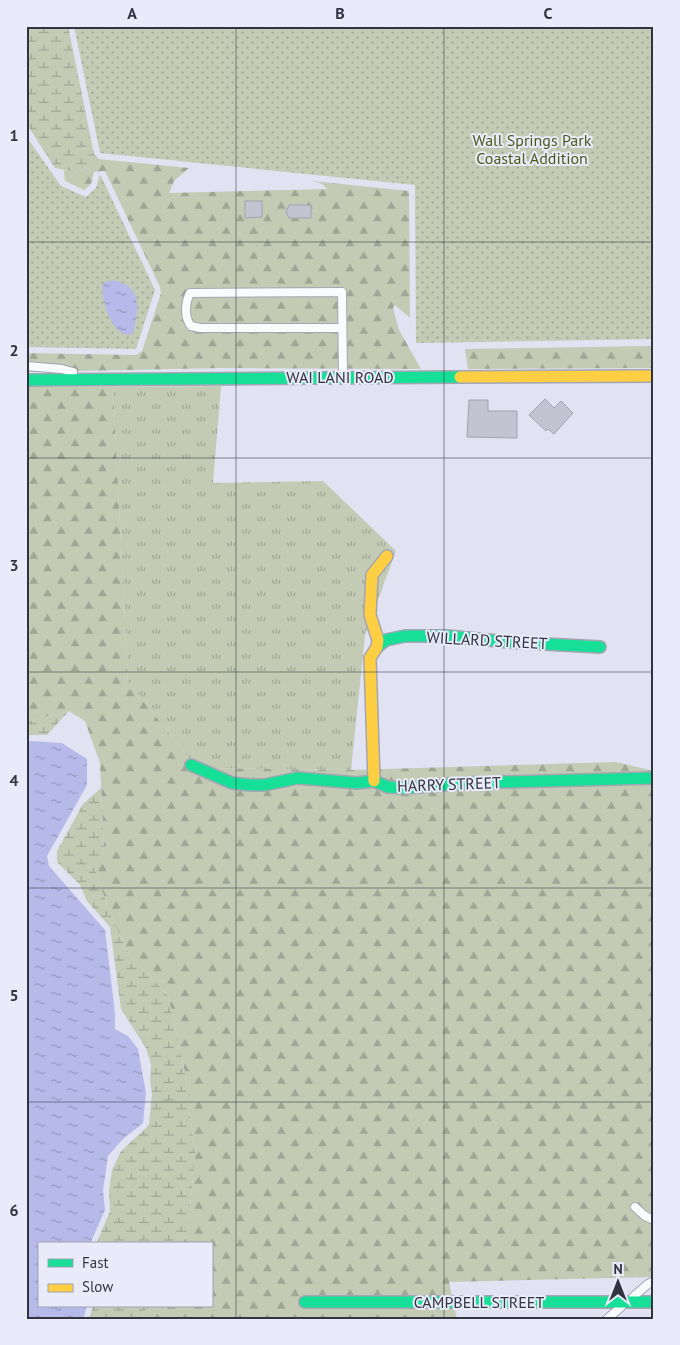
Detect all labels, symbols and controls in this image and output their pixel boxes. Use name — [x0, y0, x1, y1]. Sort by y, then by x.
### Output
text: A — [127, 3, 137, 23]
text: B — [335, 3, 345, 23]
text: C — [544, 3, 553, 23]
text: 1 — [9, 125, 19, 145]
park label: Wall Springs Park Coastal Addition — [473, 130, 592, 168]
text: 2 — [9, 340, 19, 360]
street label: WAI LANI ROAD — [286, 367, 394, 387]
text: 3 — [9, 555, 19, 575]
street label: WILLARD STREET — [426, 627, 548, 653]
text: 4 — [9, 770, 19, 790]
street label: HARRY STREET — [397, 772, 501, 796]
text: 5 — [9, 985, 19, 1005]
text: 6 — [9, 1200, 19, 1220]
legend — [38, 1242, 212, 1308]
text: Fast — [82, 1253, 109, 1272]
north arrow — [592, 1258, 642, 1308]
text: N — [613, 1260, 623, 1278]
text: Slow — [82, 1277, 113, 1296]
street label: CAMPBELL STREET — [414, 1292, 544, 1312]

